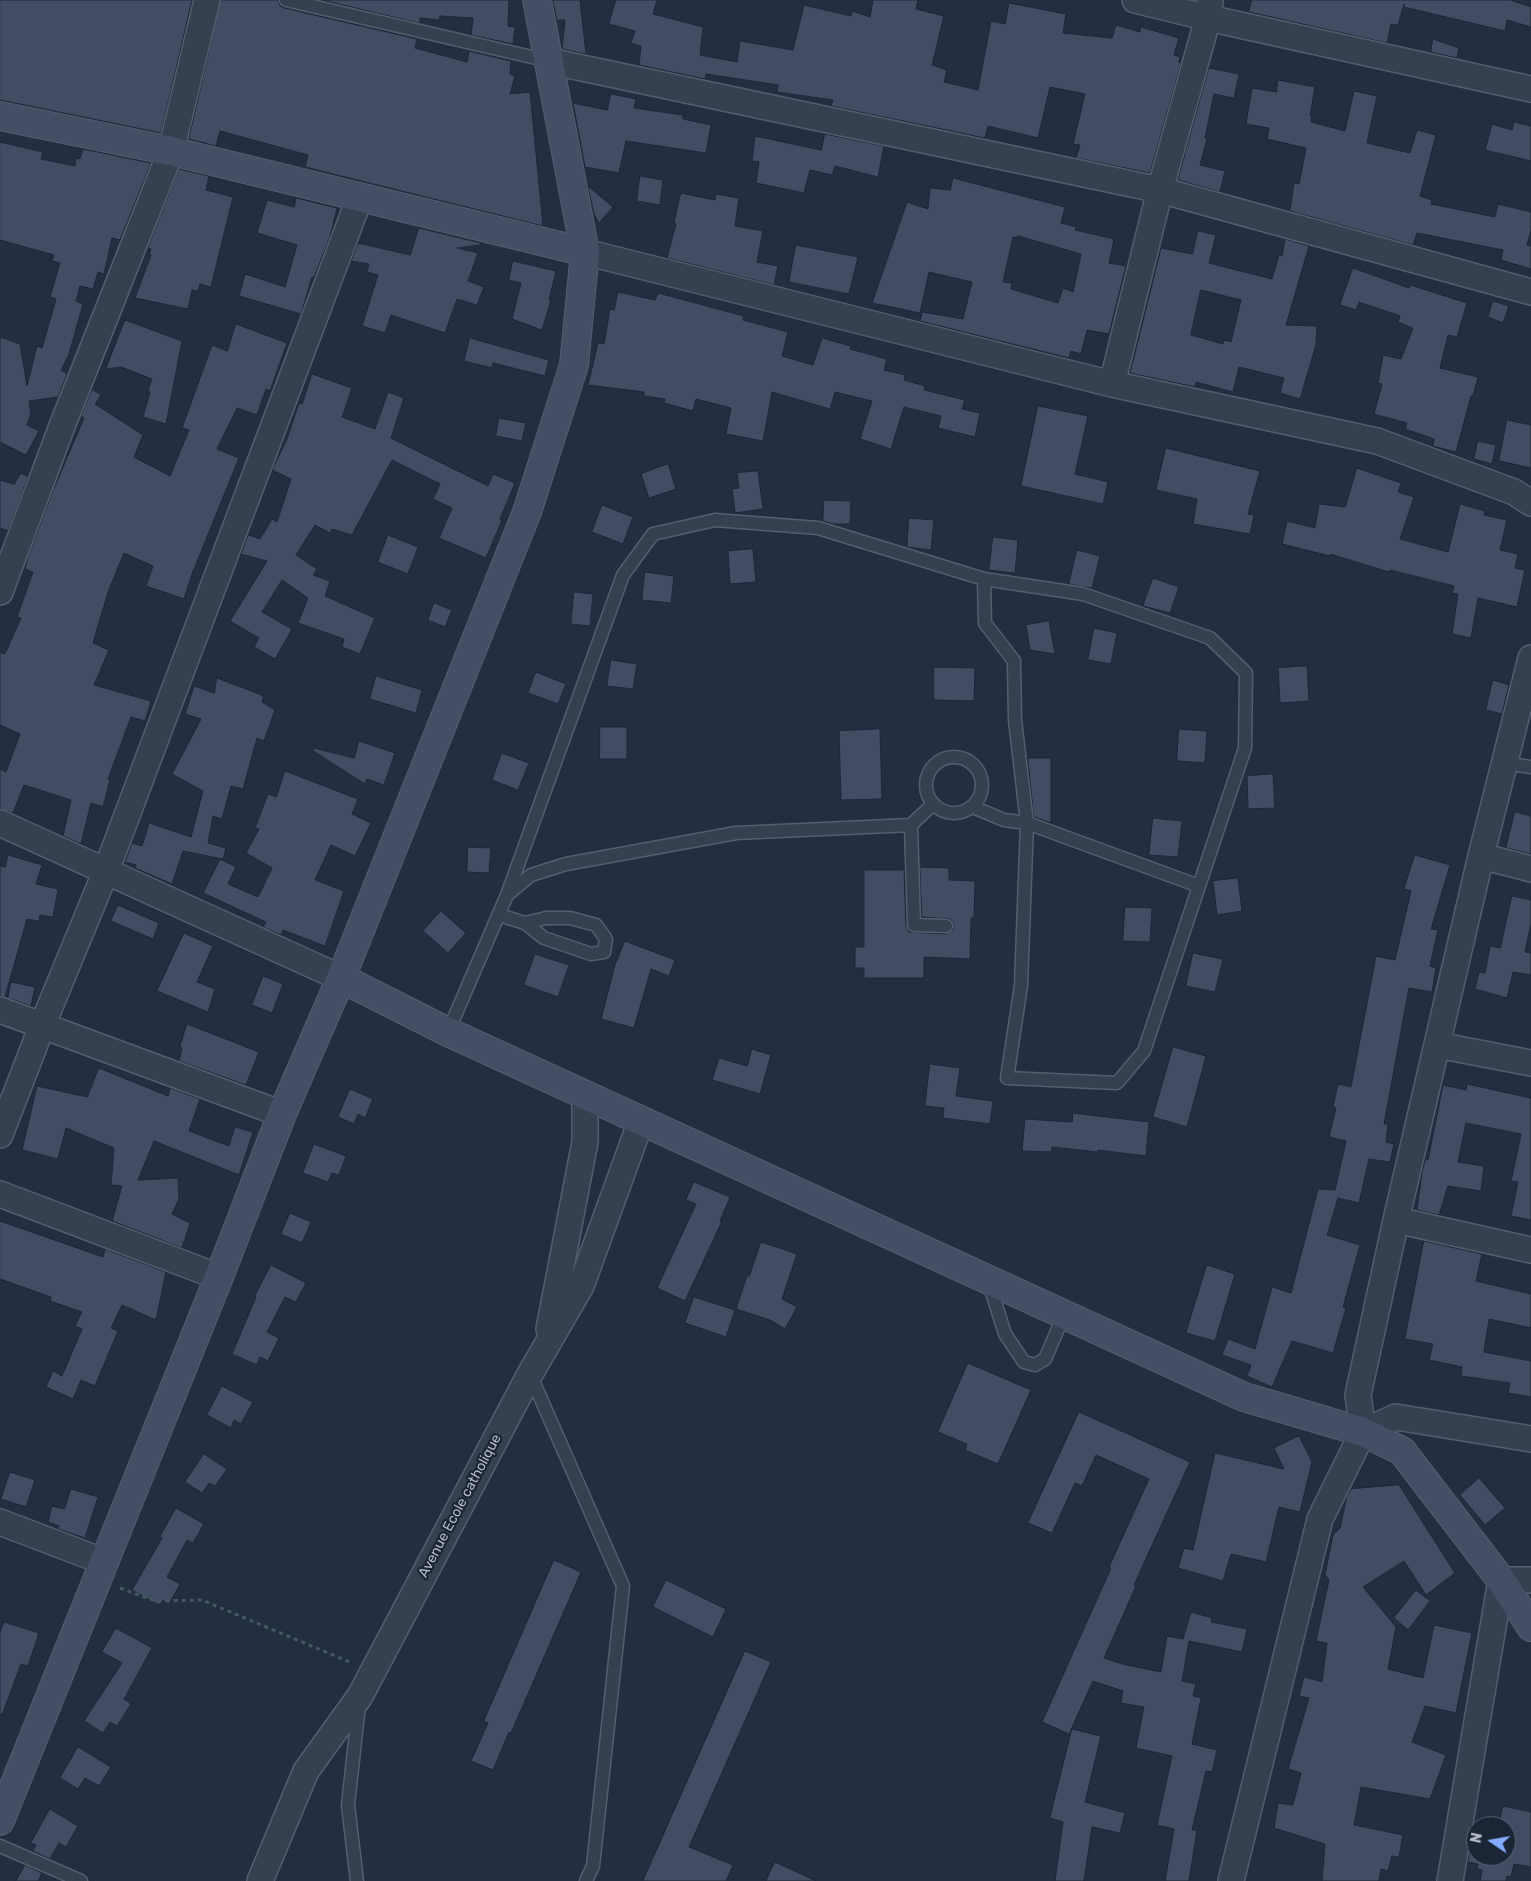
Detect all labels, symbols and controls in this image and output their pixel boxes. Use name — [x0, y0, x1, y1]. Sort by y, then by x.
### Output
street label: Avenue Ecole catholique — [415, 1431, 505, 1581]
north arrow — [1466, 1816, 1516, 1866]
text: N — [1467, 1831, 1486, 1845]

